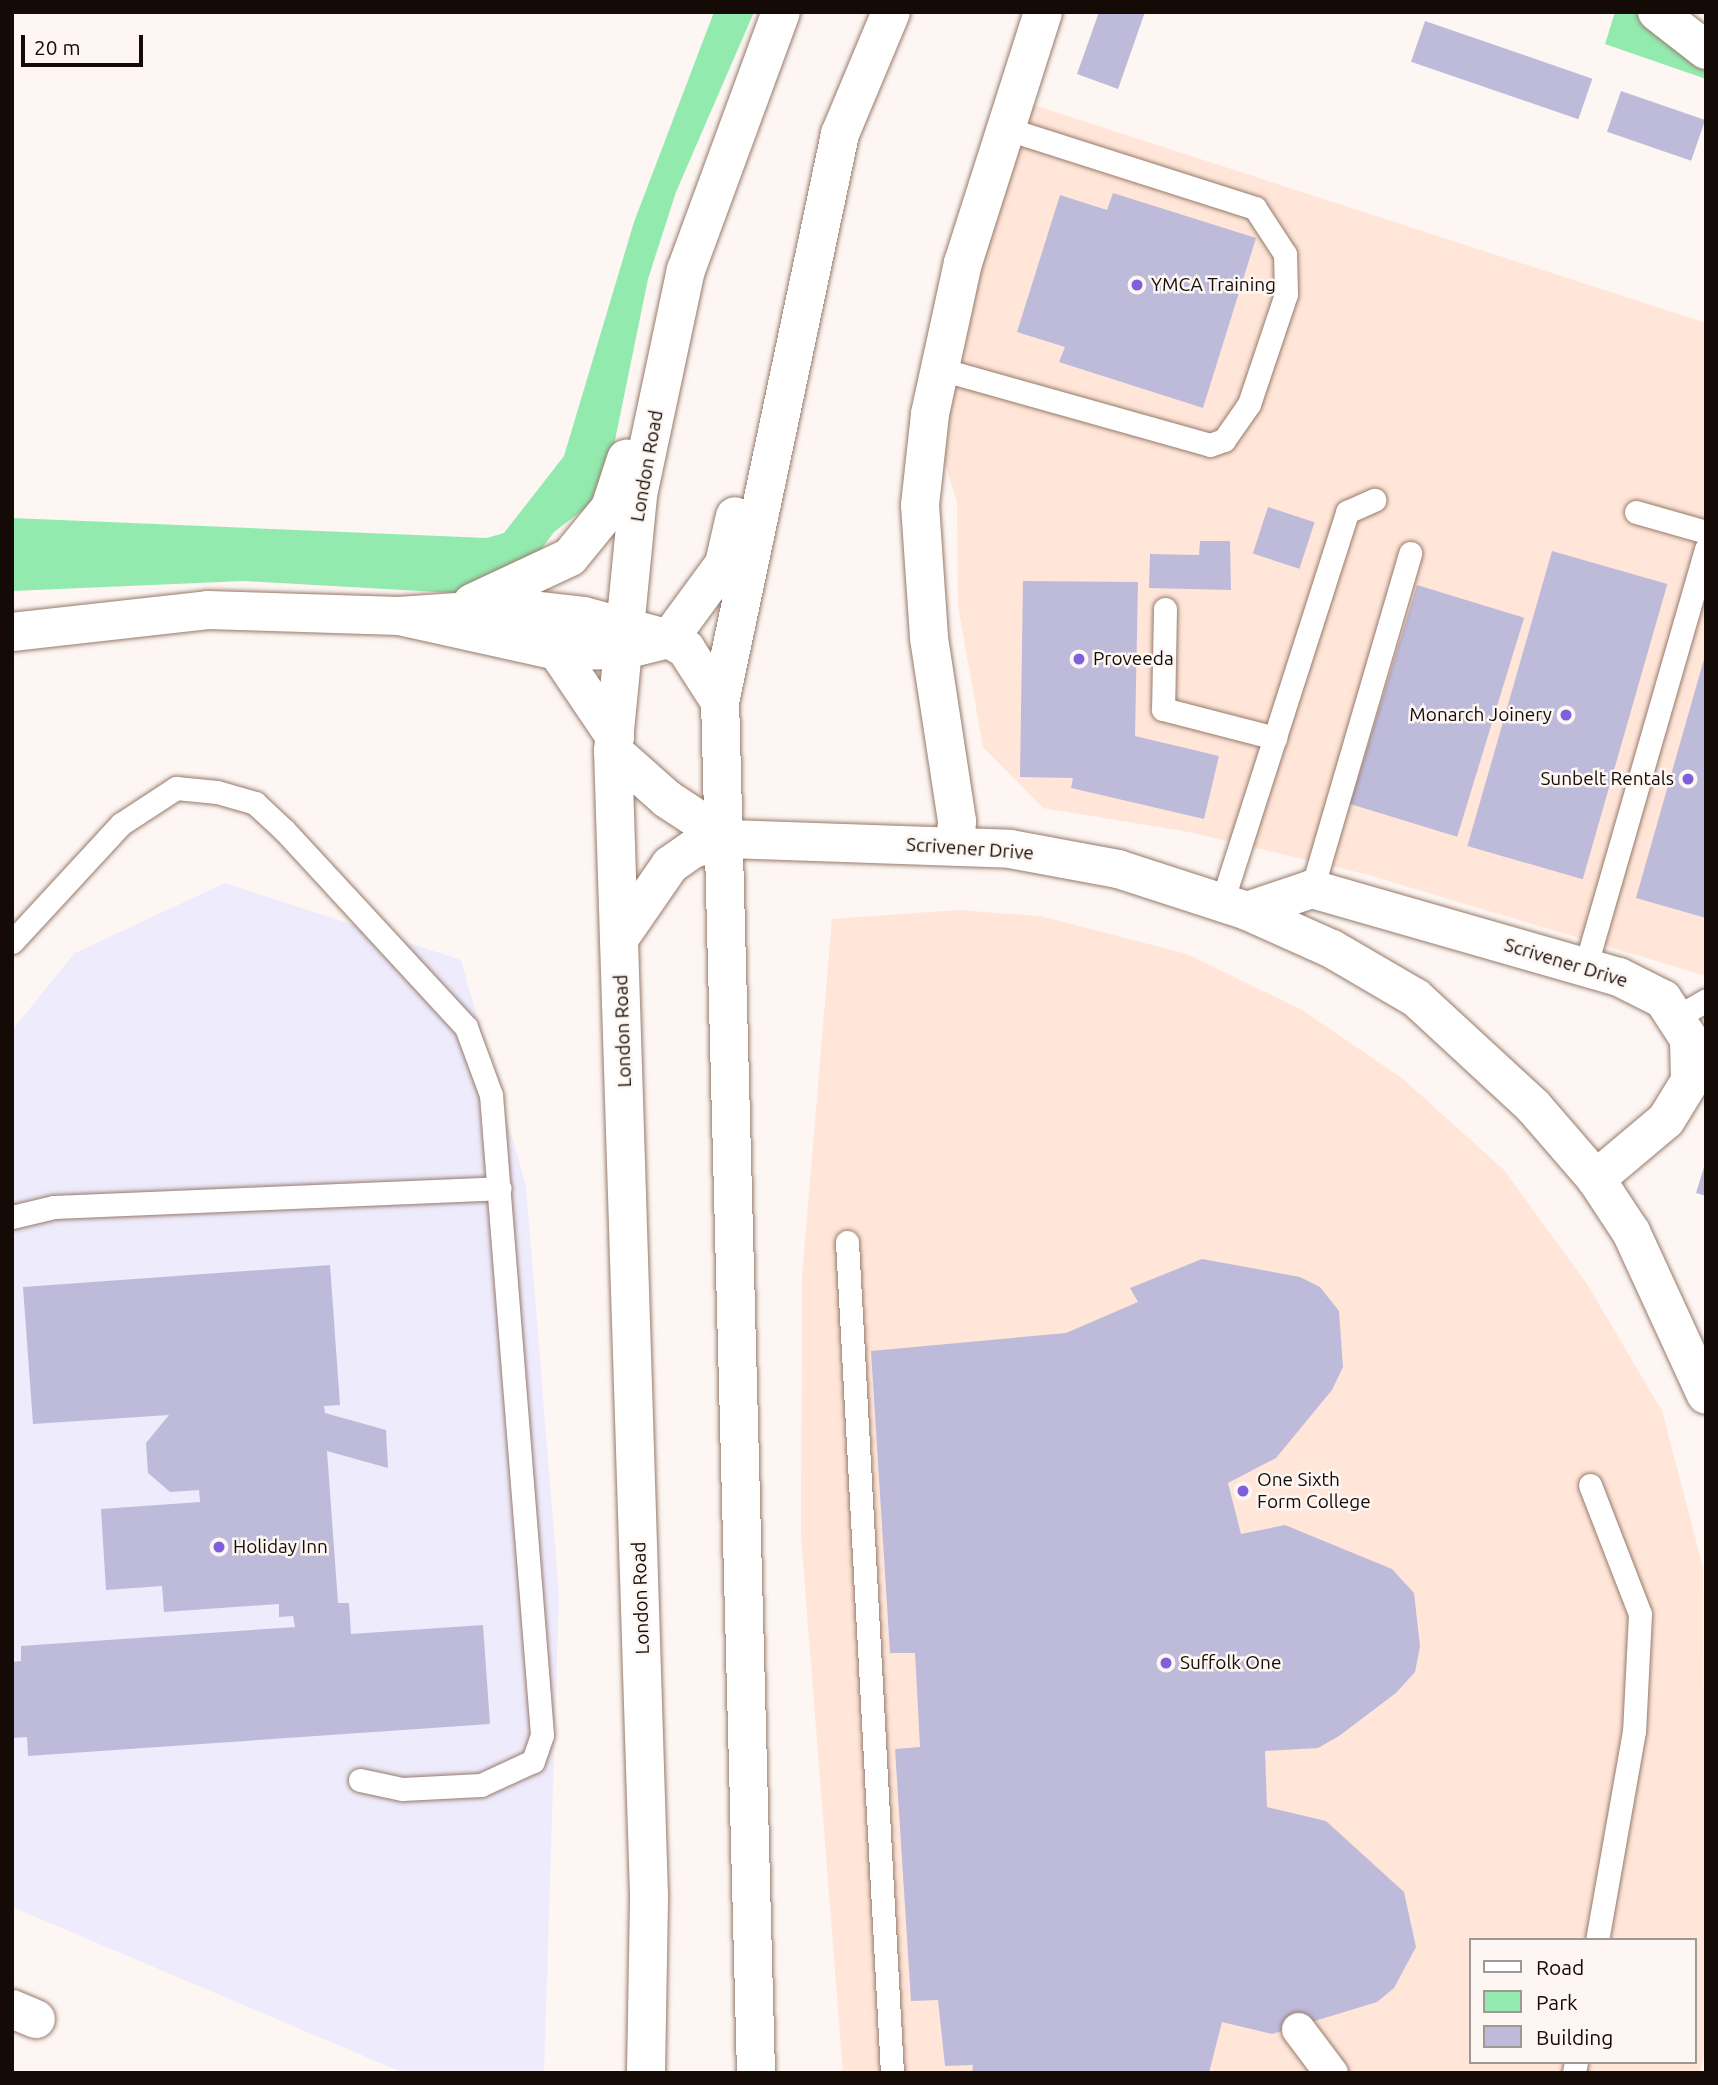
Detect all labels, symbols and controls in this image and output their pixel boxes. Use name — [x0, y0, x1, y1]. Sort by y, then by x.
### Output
scale bar — [24, 21, 147, 65]
text: 20 m — [34, 35, 81, 59]
place label: YMCA Training — [1151, 274, 1276, 296]
marker: YMCA Training — [1129, 277, 1145, 293]
street label: London Road — [626, 408, 668, 524]
place label: Proveeda — [1093, 648, 1174, 670]
marker: Proveeda — [1071, 651, 1087, 667]
place label: Monarch Joinery — [1409, 704, 1552, 726]
marker: Monarch Joinery — [1558, 707, 1574, 723]
place label: Sunbelt Rentals — [1540, 768, 1674, 790]
marker: Sunbelt Rentals — [1680, 771, 1696, 787]
street label: Scrivener Drive — [905, 833, 1035, 865]
street label: Scrivener Drive — [1501, 933, 1631, 993]
street label: London Road — [610, 974, 636, 1088]
place label: One Sixth Form College — [1257, 1469, 1371, 1513]
marker: One Sixth Form College — [1235, 1483, 1251, 1499]
place label: Holiday Inn — [233, 1536, 328, 1558]
marker: Holiday Inn — [211, 1539, 227, 1555]
street label: London Road — [628, 1541, 654, 1655]
place label: Suffolk One — [1180, 1652, 1281, 1674]
marker: Suffolk One — [1158, 1655, 1174, 1671]
legend — [1470, 1938, 1697, 2064]
text: Road — [1536, 1955, 1584, 1979]
text: Park — [1536, 1990, 1578, 2014]
text: Building — [1536, 2025, 1613, 2049]

